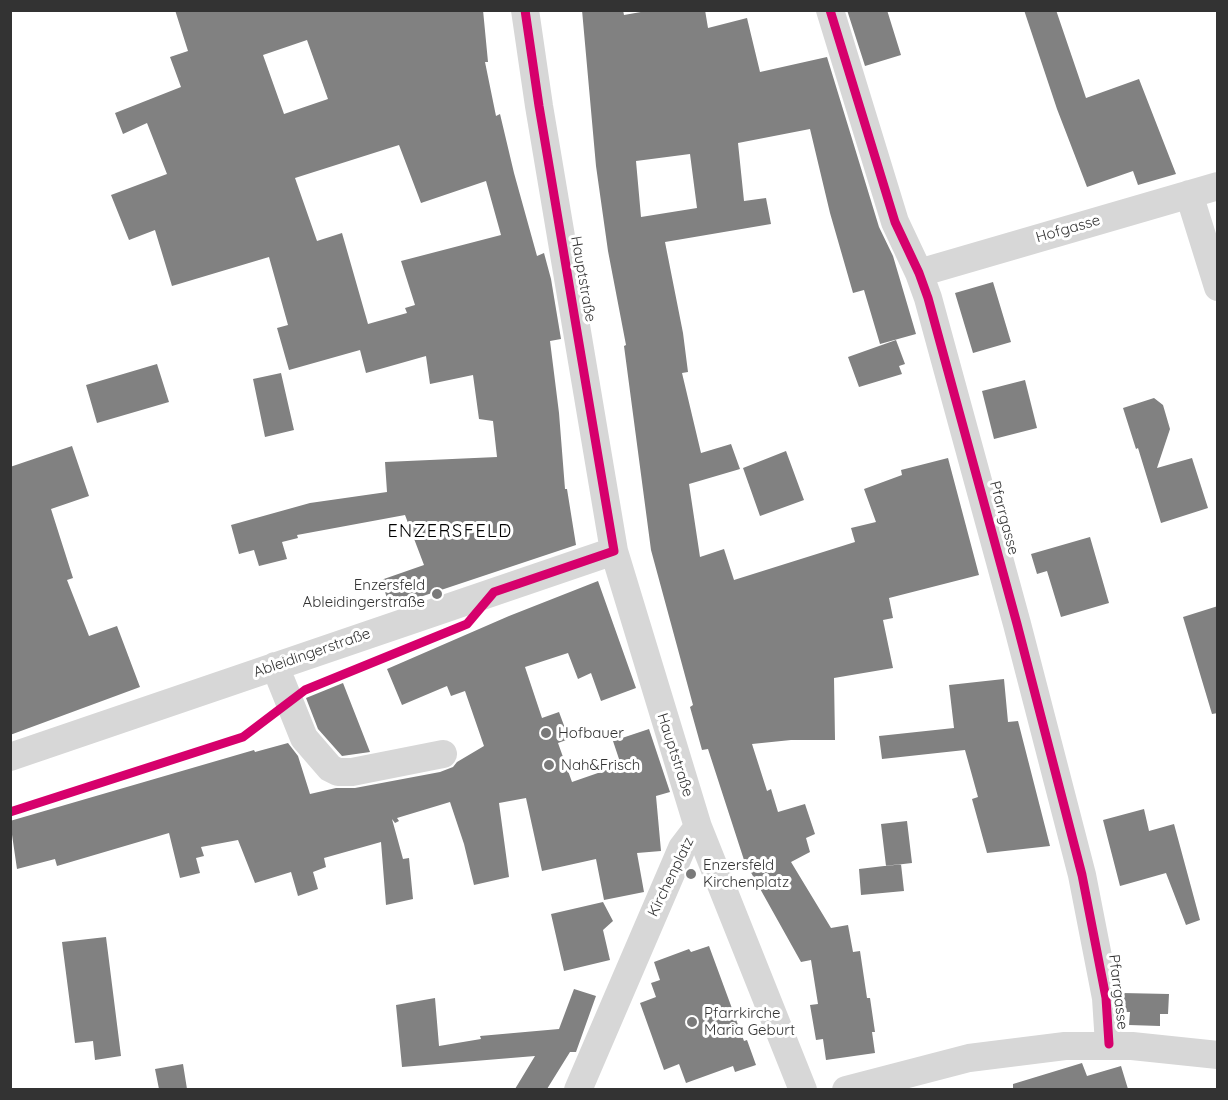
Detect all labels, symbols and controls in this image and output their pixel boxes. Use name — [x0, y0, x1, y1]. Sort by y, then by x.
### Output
street label: Hofgasse — [1034, 211, 1102, 247]
street label: Hauptstraße — [567, 235, 599, 323]
street label: Pfarrgasse — [985, 479, 1023, 557]
district label: ENZERSFELD — [387, 521, 513, 543]
place label: Enzersfeld Ableidingerstraße — [303, 576, 425, 611]
marker: Enzersfeld Ableidingerstraße — [430, 587, 444, 601]
street label: Ableidingerstraße — [251, 625, 373, 681]
street label: Hauptstraße — [653, 711, 697, 799]
place label: Hofbauer — [558, 724, 624, 742]
marker: Hofbauer — [539, 726, 553, 740]
place label: Nah&Frisch — [561, 756, 640, 774]
marker: Nah&Frisch — [542, 758, 556, 772]
street label: Kirchenplatz — [644, 834, 698, 920]
place label: Enzersfeld Kirchenplatz — [703, 856, 789, 891]
marker: Enzersfeld Kirchenplatz — [684, 867, 698, 881]
street label: Pfarrgasse — [1104, 953, 1132, 1031]
place label: Pfarrkirche Maria Geburt — [704, 1004, 795, 1039]
marker: Pfarrkirche Maria Geburt — [685, 1015, 699, 1029]

